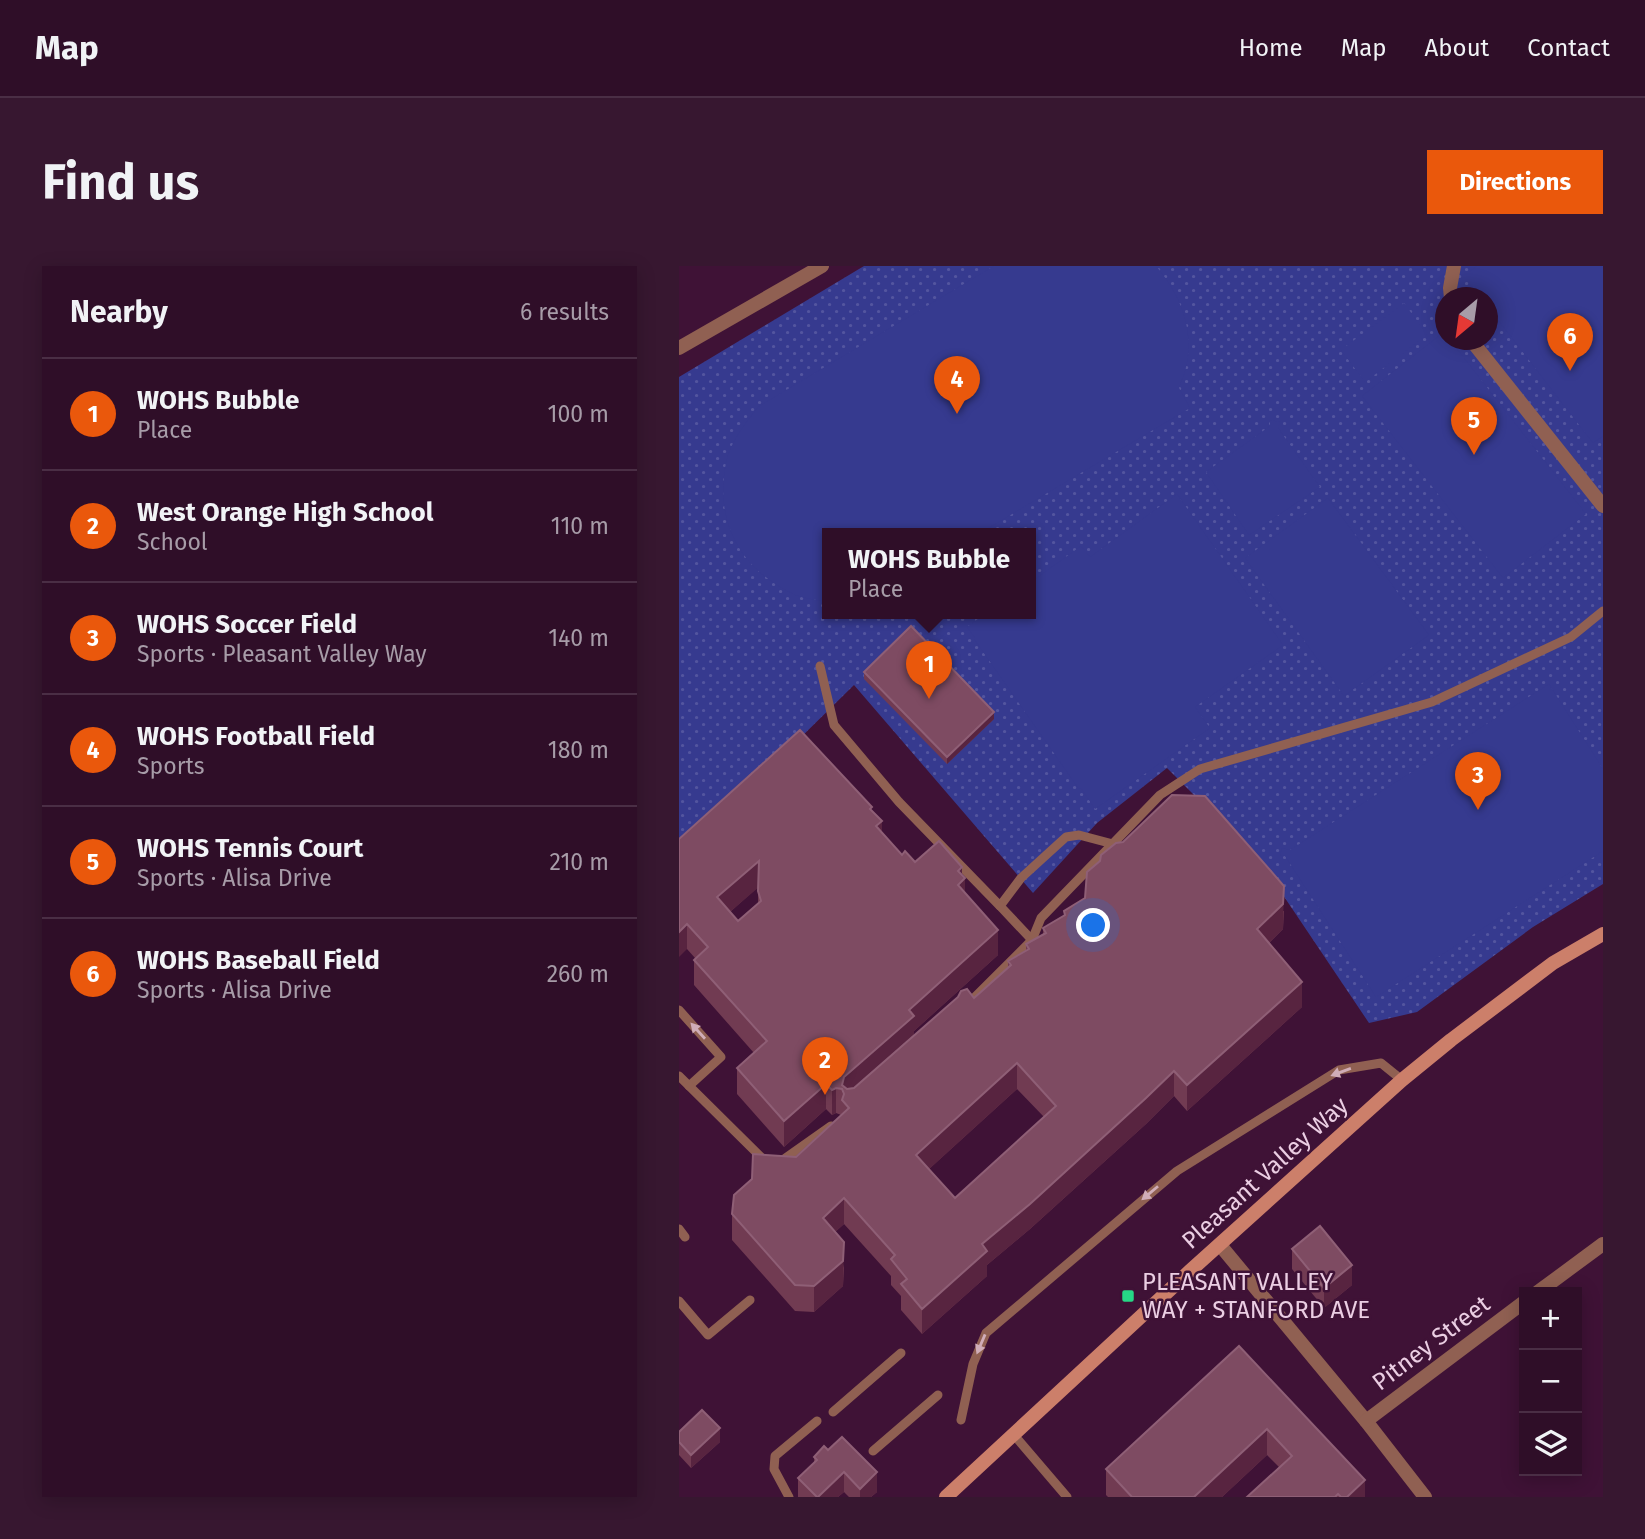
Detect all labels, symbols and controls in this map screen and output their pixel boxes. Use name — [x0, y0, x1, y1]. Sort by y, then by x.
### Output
text: Map — [35, 28, 99, 68]
text: Home — [1239, 34, 1303, 62]
text: Map — [1341, 34, 1387, 62]
text: About — [1425, 34, 1489, 62]
text: Contact — [1527, 34, 1610, 62]
button: Directions — [1427, 150, 1603, 214]
text: Find us — [42, 153, 199, 212]
north arrow — [1435, 287, 1498, 350]
text: Nearby — [70, 294, 168, 330]
text: 6 results — [520, 298, 609, 326]
pin: 6 — [1547, 313, 1593, 371]
pin: 4 — [934, 356, 980, 414]
text: WOHS Bubble — [137, 385, 299, 416]
pin: 5 — [1451, 397, 1497, 455]
text: 1 — [88, 400, 98, 428]
text: 100 m — [548, 400, 609, 428]
text: Place — [137, 416, 192, 444]
text: West Orange High School — [137, 497, 433, 528]
text: 2 — [87, 512, 99, 540]
text: 110 m — [551, 512, 609, 540]
text: School — [137, 528, 208, 556]
popup — [822, 528, 1036, 619]
text: WOHS Bubble — [848, 544, 1010, 575]
text: Place — [848, 575, 903, 603]
text: WOHS Soccer Field — [137, 609, 357, 640]
text: 3 — [87, 624, 99, 652]
text: 140 m — [548, 624, 609, 652]
text: Sports · Pleasant Valley Way — [137, 640, 427, 668]
pin: 1 — [906, 641, 952, 699]
text: WOHS Football Field — [137, 721, 375, 752]
text: 4 — [87, 736, 100, 764]
text: 180 m — [548, 736, 609, 764]
text: Sports — [137, 752, 205, 780]
pin: 3 — [1455, 752, 1501, 810]
text: WOHS Tennis Court — [137, 833, 363, 864]
text: 5 — [87, 848, 99, 876]
text: 210 m — [550, 848, 609, 876]
text: Sports · Alisa Drive — [137, 864, 332, 892]
your location — [1076, 908, 1110, 942]
text: WOHS Baseball Field — [137, 945, 380, 976]
text: 6 — [87, 960, 99, 988]
text: 260 m — [547, 960, 609, 988]
text: Sports · Alisa Drive — [137, 976, 332, 1004]
one-way arrow — [691, 1023, 706, 1040]
pin: 2 — [802, 1037, 848, 1095]
one-way arrow — [1331, 1067, 1352, 1078]
street label: Pleasant Valley Way — [1176, 1091, 1354, 1255]
one-way arrow — [1141, 1185, 1158, 1200]
place label: PLEASANT VALLEY WAY + STANFORD AVE — [1142, 1268, 1370, 1324]
map controls — [1519, 1287, 1582, 1476]
button: + — [1519, 1287, 1582, 1350]
marker: PLEASANT VALLEY WAY + STANFORD AVE — [1120, 1288, 1136, 1304]
street label: Pitney Street — [1367, 1290, 1495, 1396]
one-way arrow — [975, 1334, 987, 1354]
button: − — [1519, 1350, 1582, 1413]
button: layers — [1519, 1413, 1582, 1476]

